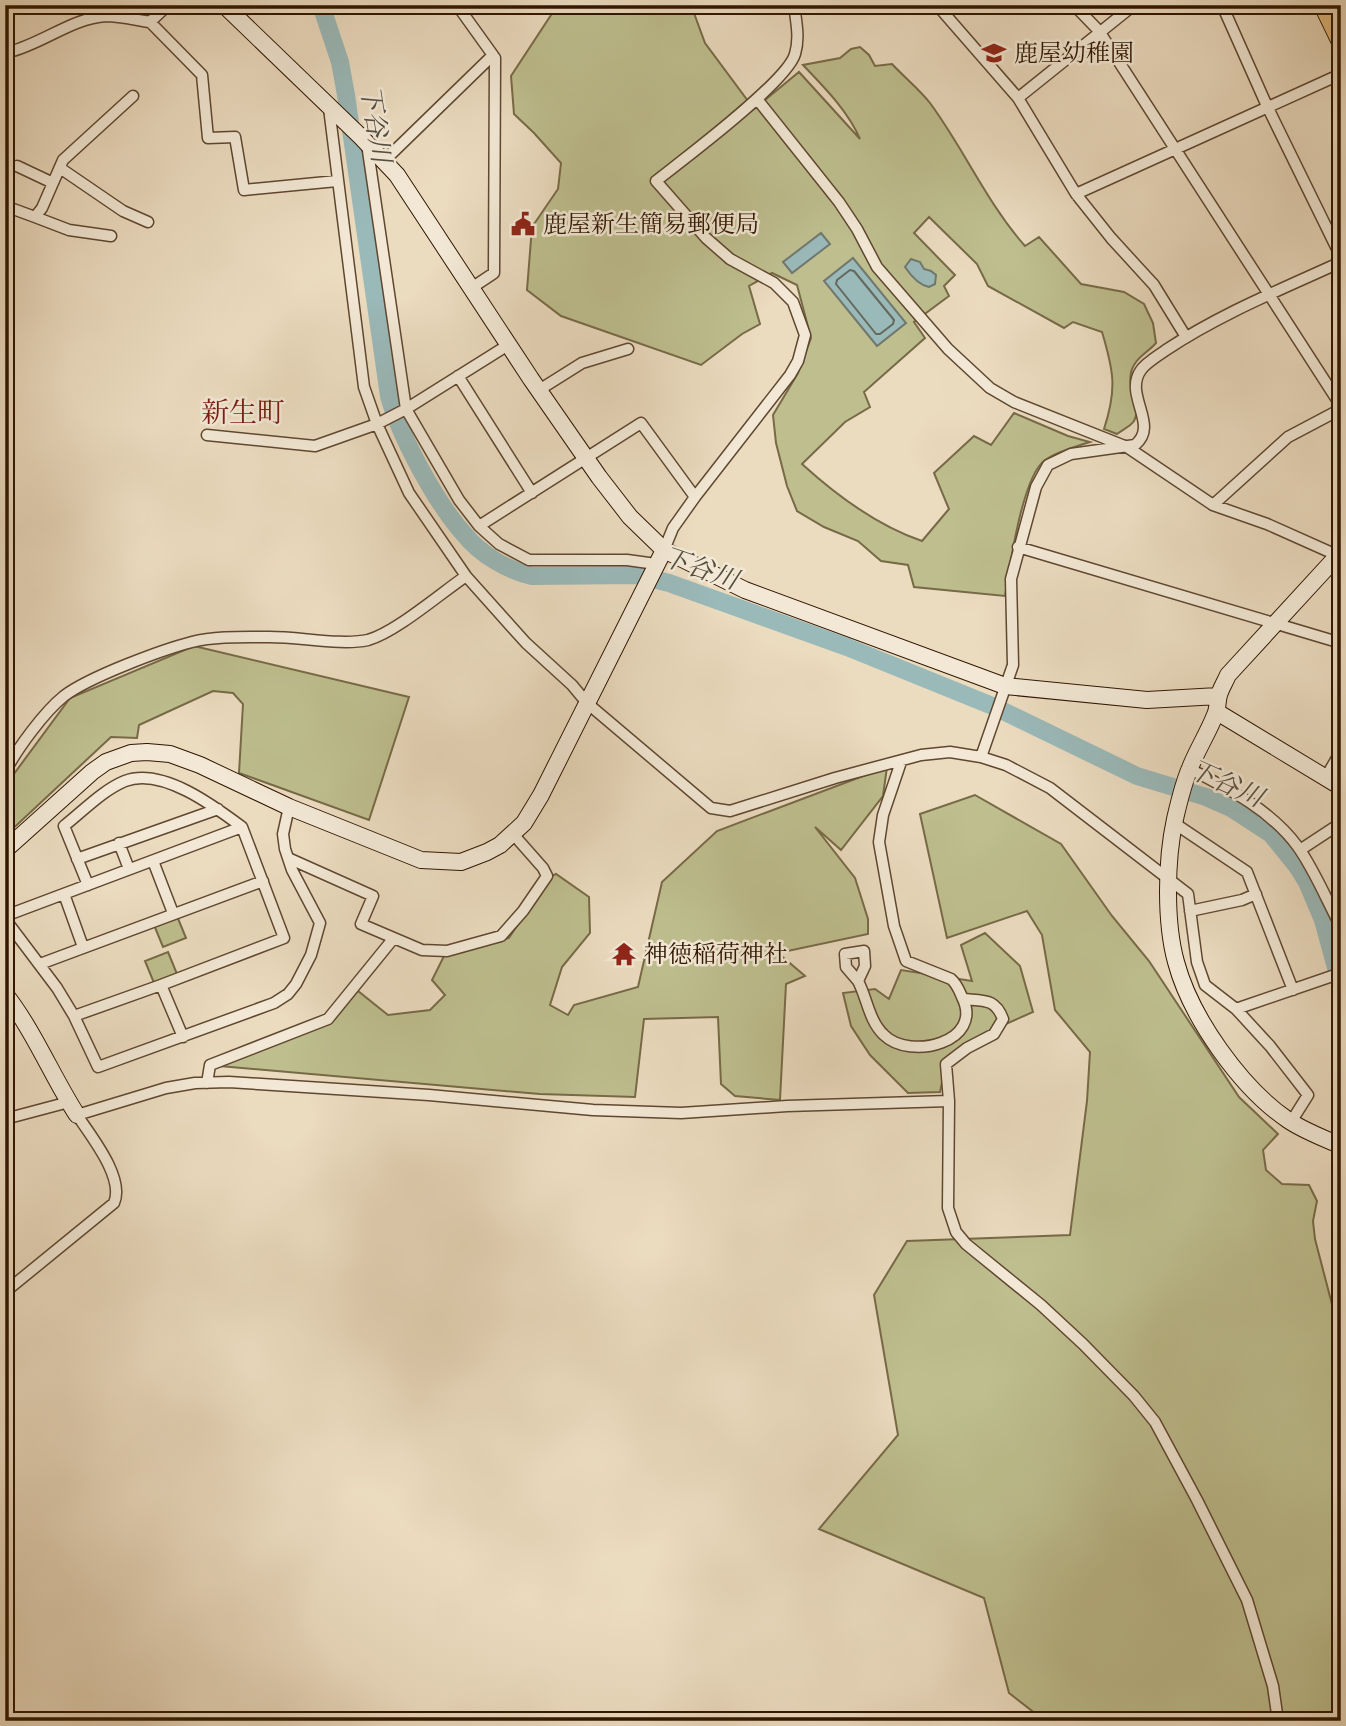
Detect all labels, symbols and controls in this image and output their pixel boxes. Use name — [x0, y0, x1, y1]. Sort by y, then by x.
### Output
place label: 鹿屋幼稚園 — [1014, 38, 1134, 69]
school or university icon: 鹿屋幼稚園 — [980, 39, 1008, 67]
water label: 下谷川 — [353, 83, 397, 168]
place label: 鹿屋新生簡易郵便局 — [543, 209, 759, 240]
public building icon: 鹿屋新生簡易郵便局 — [509, 210, 537, 238]
district label: 新生町 — [201, 396, 285, 431]
water label: 下谷川 — [658, 541, 745, 598]
water label: 下谷川 — [1184, 754, 1271, 816]
place label: 神徳稲荷神社 — [644, 939, 788, 970]
temple icon: 神徳稲荷神社 — [610, 940, 638, 968]

